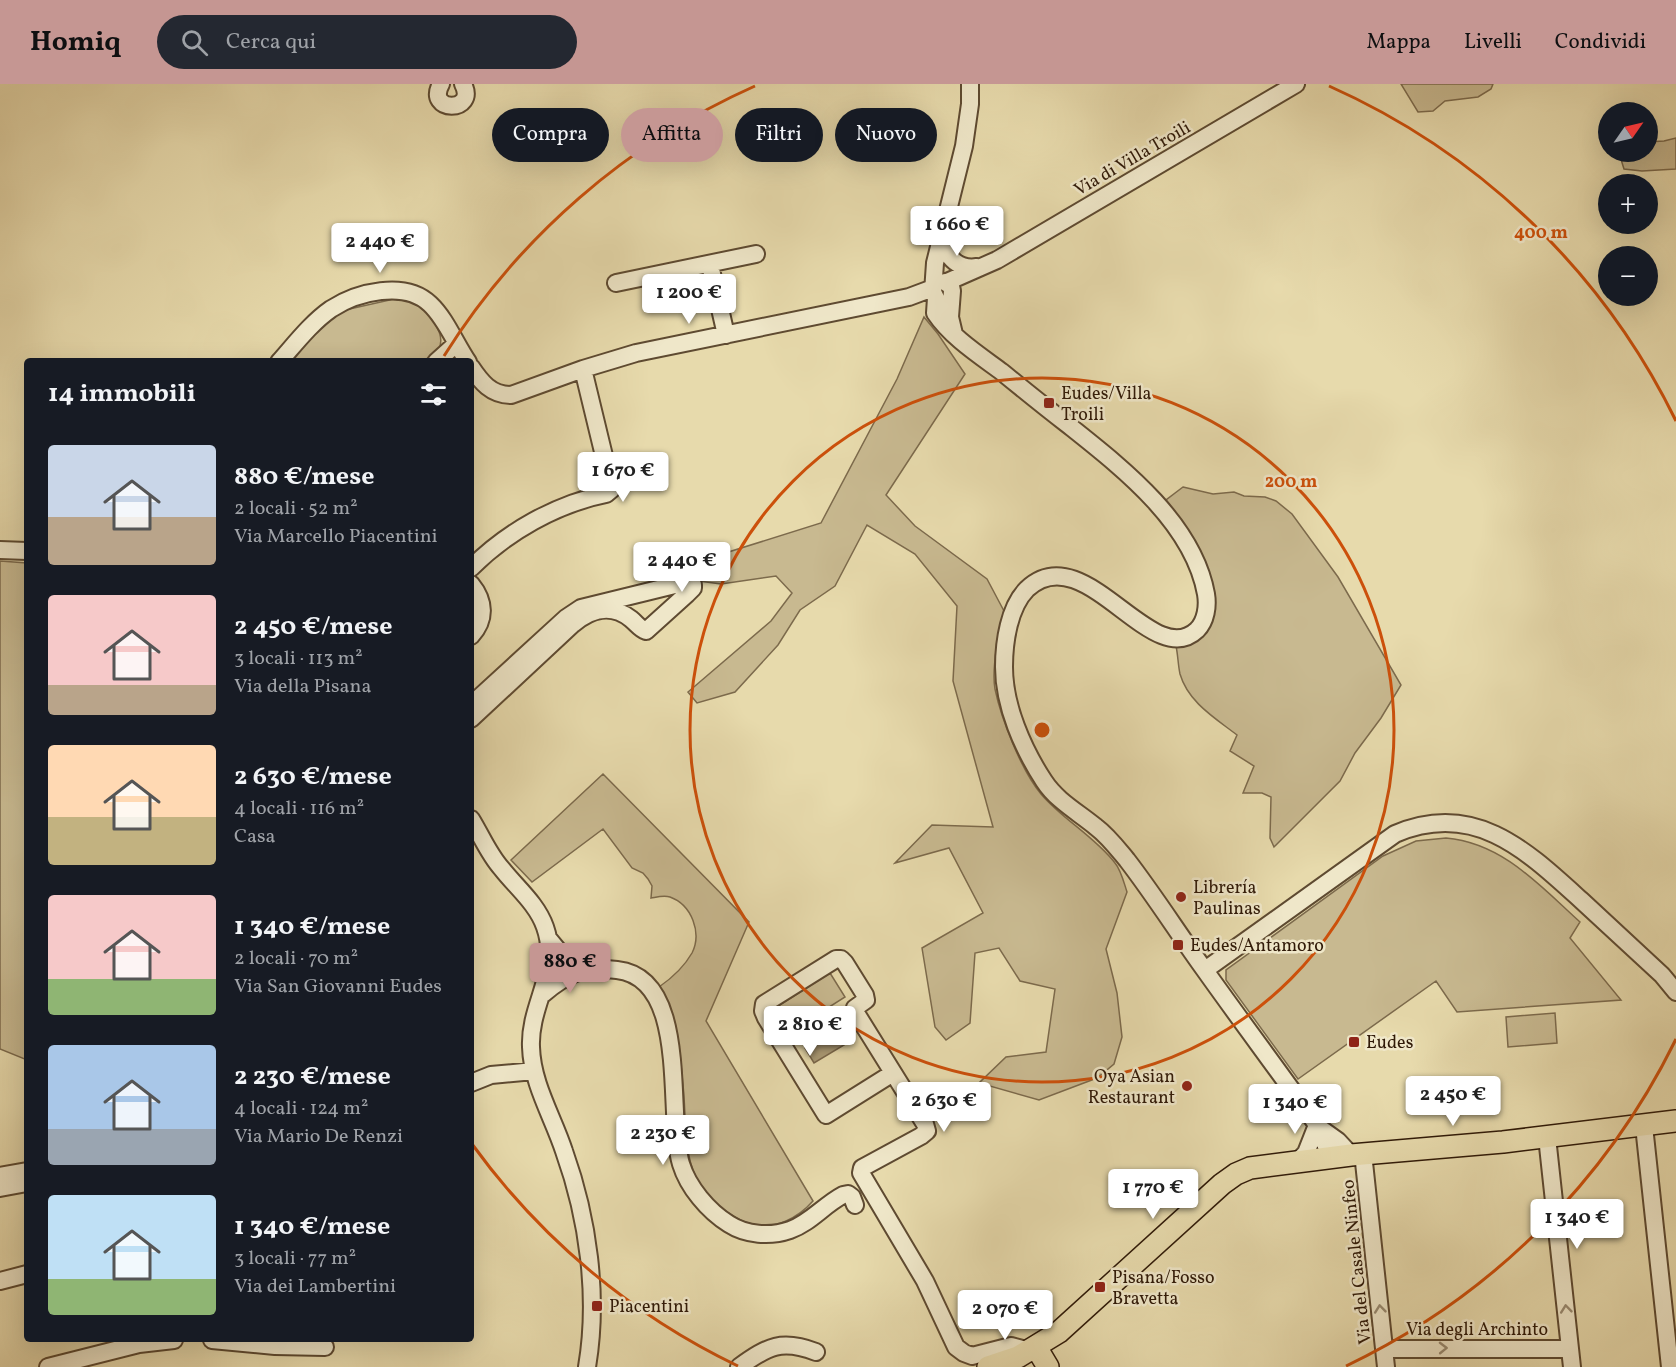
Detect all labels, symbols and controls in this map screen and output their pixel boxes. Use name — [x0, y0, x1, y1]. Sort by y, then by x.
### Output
search box — [157, 15, 577, 69]
text: Homiq — [30, 23, 121, 62]
icon: search — [178, 26, 211, 59]
text: Cerca qui — [226, 27, 316, 58]
text: Mappa — [1366, 28, 1431, 57]
text: Livelli — [1464, 28, 1522, 57]
text: Condividi — [1555, 28, 1646, 57]
north arrow — [1598, 102, 1658, 162]
map controls — [1598, 102, 1658, 306]
chip: Compra — [492, 108, 609, 162]
chip: Affitta — [621, 108, 723, 162]
chip: Filtri — [735, 108, 823, 162]
chip: Nuovo — [835, 108, 937, 162]
street label: Via di Villa Troili — [1070, 116, 1196, 203]
button: + — [1598, 174, 1658, 234]
pin: 1 660 € — [902, 206, 1012, 257]
text: 1 660 € — [924, 211, 990, 239]
text: 400 m — [1514, 221, 1568, 246]
pin: 2 440 € — [325, 223, 435, 274]
text: 2 440 € — [345, 228, 415, 256]
button: − — [1598, 246, 1658, 306]
pin: 1 200 € — [634, 274, 744, 325]
text: 1 200 € — [656, 279, 722, 307]
text: 14 immobili — [48, 376, 196, 412]
icon: filters — [417, 378, 450, 411]
place label: Eudes/Villa Troili — [1061, 382, 1152, 428]
marker: Eudes/Villa Troili — [1042, 396, 1056, 410]
pin: 1 670 € — [568, 452, 678, 503]
text: 1 670 € — [592, 457, 654, 485]
text: 880 €/mese — [234, 459, 374, 495]
icon: home — [96, 469, 168, 541]
text: 200 m — [1265, 470, 1317, 495]
text: 2 locali · 52 m² — [234, 495, 358, 523]
text: Via Marcello Piacentini — [234, 523, 438, 551]
pin: 2 440 € — [627, 542, 737, 593]
text: 2 440 € — [647, 547, 717, 575]
text: 2 450 €/mese — [234, 609, 392, 645]
icon: home — [96, 619, 168, 691]
text: 3 locali · 113 m² — [234, 645, 363, 673]
text: Via della Pisana — [234, 673, 371, 701]
centre of rings — [1032, 720, 1052, 740]
text: 2 630 €/mese — [234, 759, 392, 795]
icon: home — [96, 769, 168, 841]
text: 4 locali · 116 m² — [234, 795, 364, 823]
text: Casa — [234, 823, 276, 851]
place label: Librería Paulinas — [1193, 876, 1261, 922]
marker: Librería Paulinas — [1174, 890, 1188, 904]
text: 1 340 €/mese — [234, 909, 390, 945]
icon: home — [96, 919, 168, 991]
place label: Eudes/Antamoro — [1190, 934, 1324, 959]
marker: Eudes/Antamoro — [1171, 938, 1185, 952]
pin: 880 € — [528, 943, 612, 994]
text: 2 locali · 70 m² — [234, 945, 358, 973]
text: 880 € — [544, 948, 596, 976]
text: Via San Giovanni Eudes — [234, 973, 442, 1001]
pin: 2 810 € — [755, 1006, 865, 1057]
text: 2 810 € — [778, 1011, 842, 1039]
place label: Eudes — [1366, 1031, 1413, 1056]
marker: Eudes — [1347, 1035, 1361, 1049]
text: 2 230 €/mese — [234, 1059, 391, 1095]
place label: Oya Asian Restaurant — [1088, 1065, 1175, 1111]
icon: home — [96, 1069, 168, 1141]
pin: 2 450 € — [1398, 1076, 1508, 1127]
marker: Oya Asian Restaurant — [1180, 1079, 1194, 1093]
text: 2 450 € — [1420, 1081, 1486, 1109]
pin: 2 630 € — [889, 1082, 999, 1133]
pin: 1 340 € — [1240, 1084, 1350, 1135]
text: 2 630 € — [911, 1087, 977, 1115]
text: 1 340 € — [1262, 1089, 1328, 1117]
text: 4 locali · 124 m² — [234, 1095, 368, 1123]
pin: 2 230 € — [608, 1115, 718, 1166]
text: 2 230 € — [630, 1120, 696, 1148]
text: Via Mario De Renzi — [234, 1123, 403, 1151]
pin: 1 770 € — [1098, 1169, 1208, 1220]
text: 1 770 € — [1122, 1174, 1184, 1202]
street label: Via del Casale Ninfeo — [1336, 1178, 1379, 1346]
pin: 1 340 € — [1522, 1199, 1632, 1250]
text: 1 340 € — [1544, 1204, 1610, 1232]
text: 1 340 €/mese — [234, 1209, 390, 1245]
icon: home — [96, 1219, 168, 1291]
text: 3 locali · 77 m² — [234, 1245, 356, 1273]
place label: Pisana/Fosso Bravetta — [1112, 1266, 1215, 1312]
text: Via dei Lambertini — [234, 1273, 396, 1301]
marker: Pisana/Fosso Bravetta — [1093, 1280, 1107, 1294]
pin: 2 070 € — [950, 1290, 1060, 1341]
place label: Piacentini — [609, 1295, 689, 1320]
text: 2 070 € — [972, 1295, 1038, 1323]
marker: Piacentini — [590, 1299, 604, 1313]
one-way arrow — [1375, 1304, 1387, 1313]
one-way arrow — [1560, 1304, 1573, 1313]
street label: Via degli Archinto — [1406, 1318, 1548, 1343]
one-way arrow — [1439, 1342, 1448, 1354]

